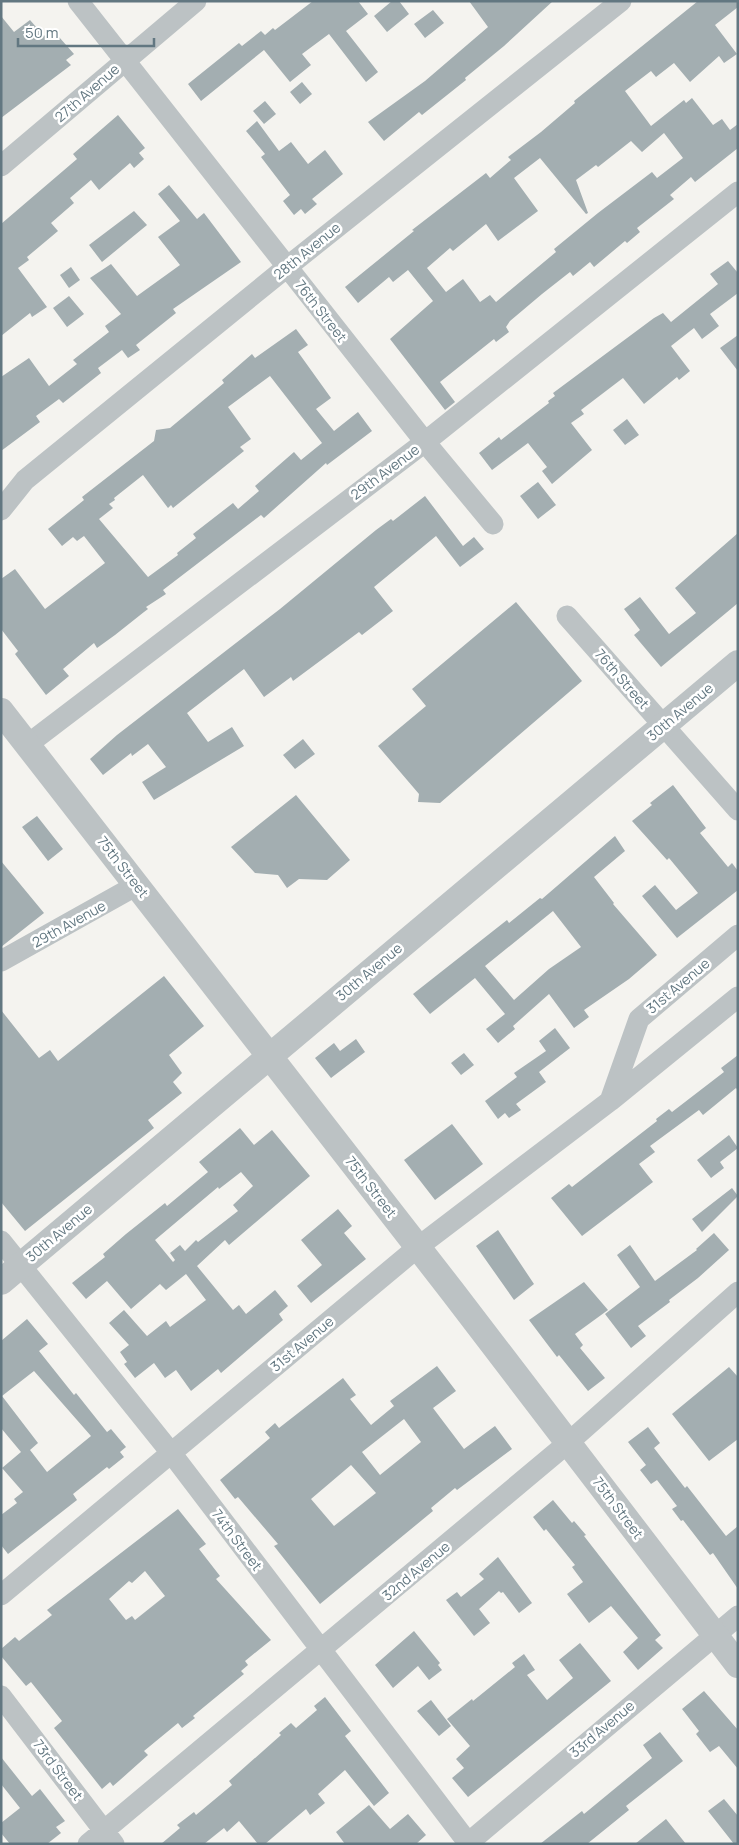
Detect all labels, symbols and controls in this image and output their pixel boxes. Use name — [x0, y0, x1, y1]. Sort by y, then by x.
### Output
scale bar — [18, 15, 154, 47]
text: 50 m — [25, 22, 59, 43]
street label: 27th Avenue — [50, 59, 123, 126]
street label: 28th Avenue — [269, 218, 344, 283]
street label: 76th Street — [291, 276, 352, 346]
street label: 29th Avenue — [347, 440, 423, 504]
street label: 76th Street — [591, 645, 654, 713]
street label: 30th Avenue — [643, 678, 717, 745]
street label: 75th Street — [93, 832, 154, 902]
street label: 29th Avenue — [29, 896, 109, 952]
street label: 30th Avenue — [332, 938, 406, 1005]
street label: 31st Avenue — [642, 954, 713, 1018]
street label: 75th Street — [341, 1152, 402, 1222]
street label: 30th Avenue — [22, 1199, 96, 1266]
street label: 31st Avenue — [266, 1312, 337, 1376]
street label: 75th Street — [589, 1473, 648, 1543]
street label: 74th Street — [208, 1505, 267, 1575]
street label: 32nd Avenue — [378, 1537, 454, 1605]
street label: 33rd Avenue — [565, 1696, 638, 1761]
street label: 73rd Street — [29, 1735, 88, 1804]

